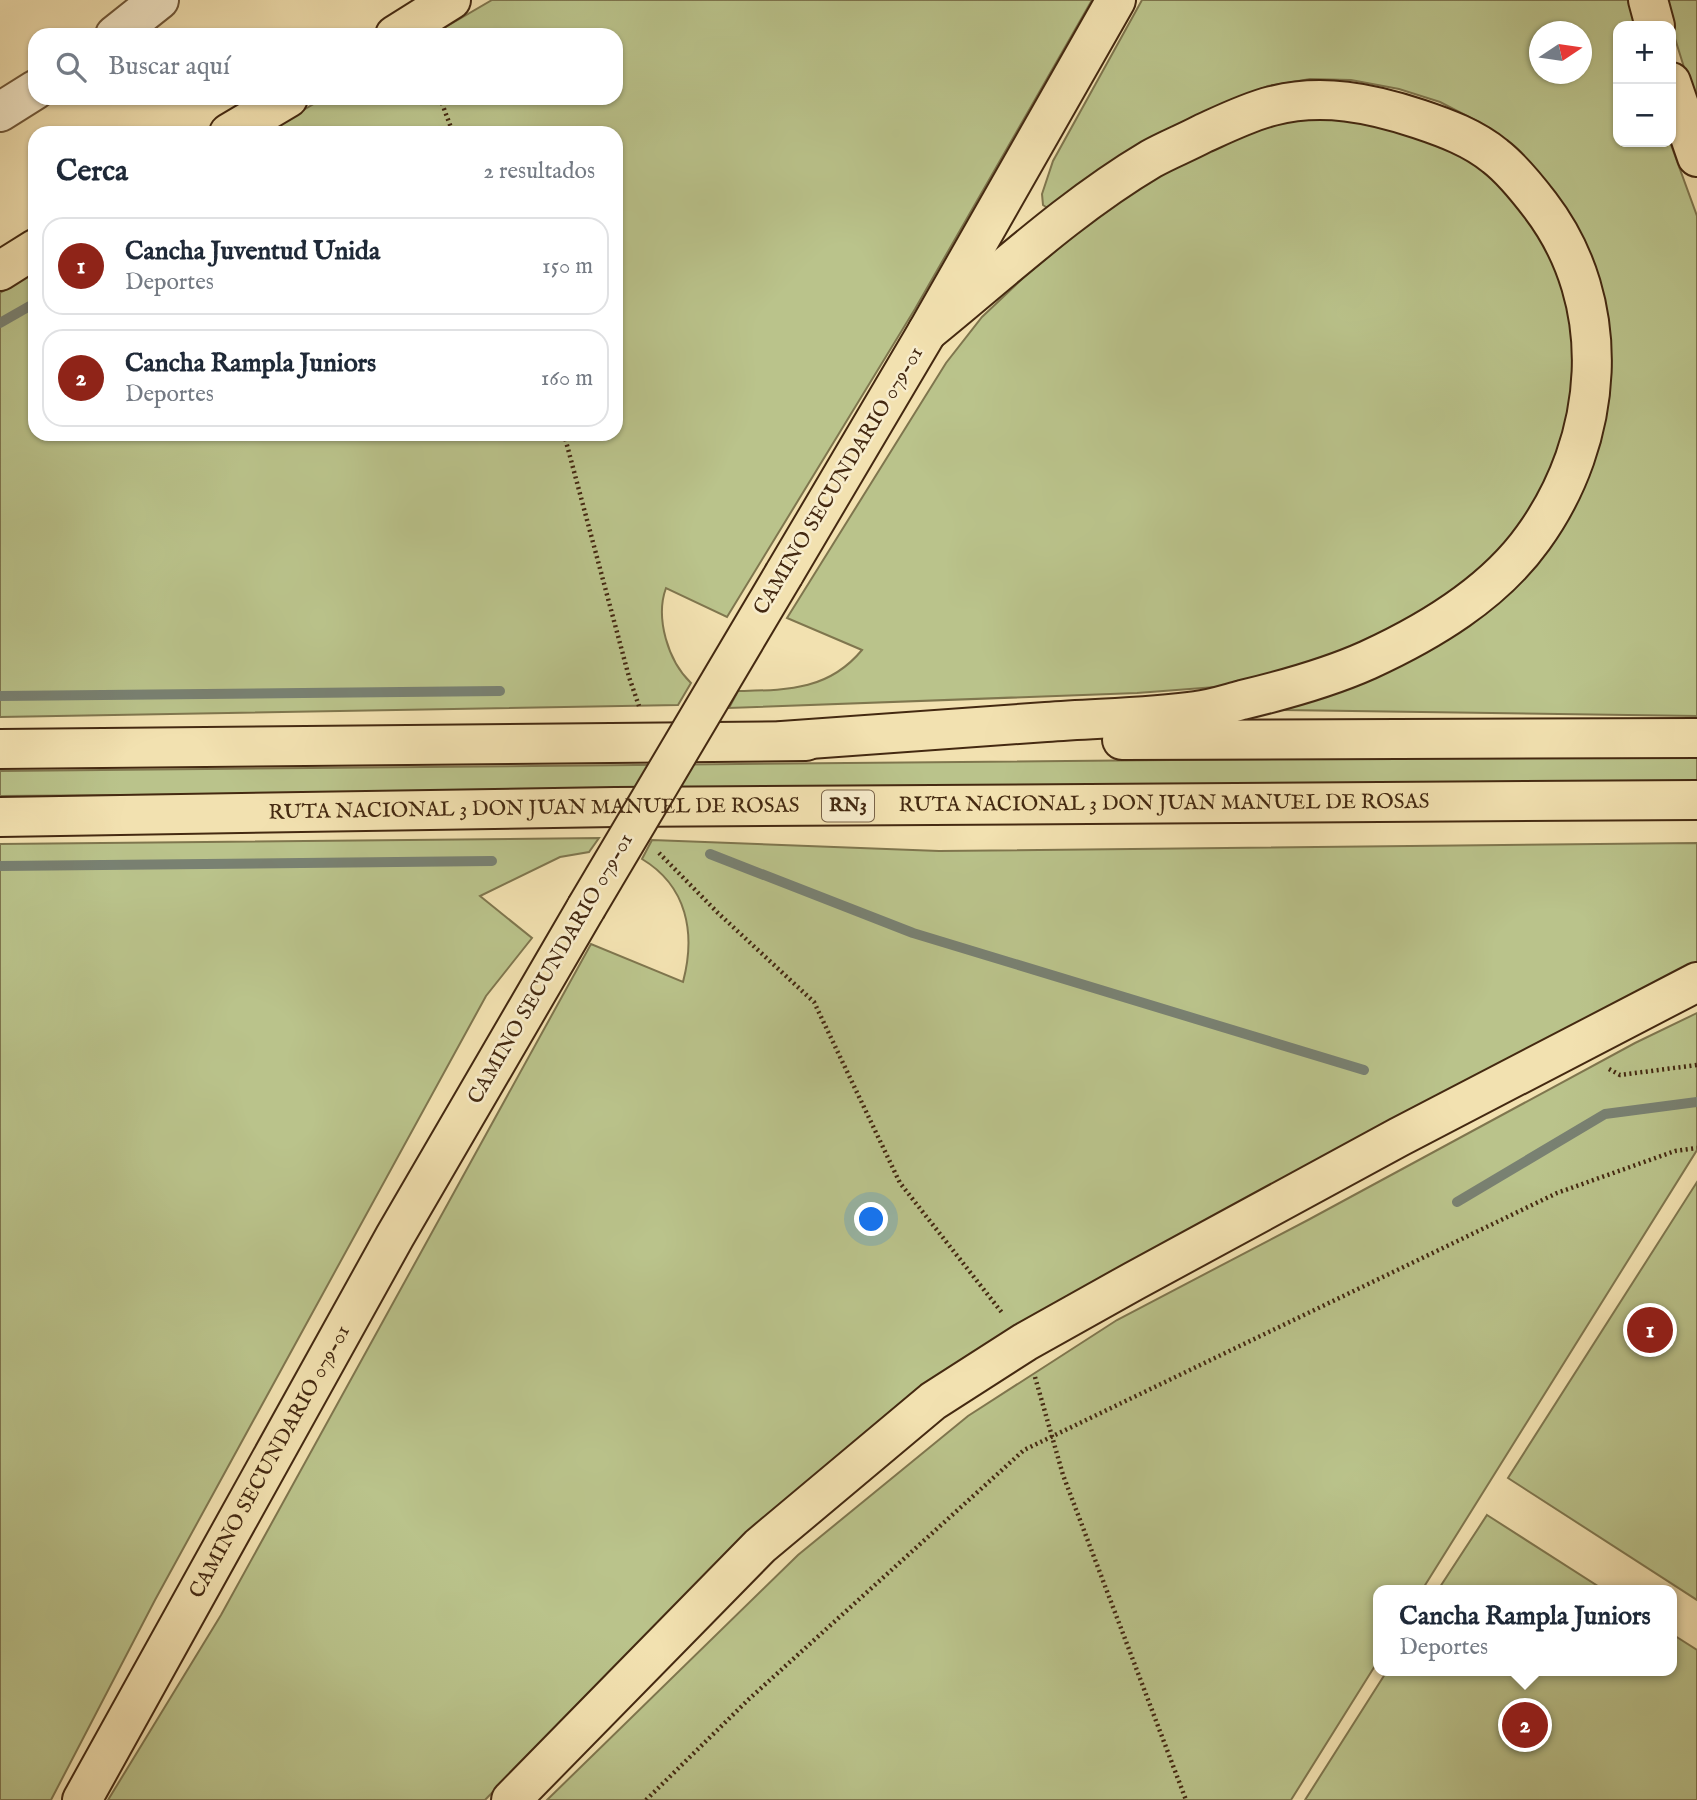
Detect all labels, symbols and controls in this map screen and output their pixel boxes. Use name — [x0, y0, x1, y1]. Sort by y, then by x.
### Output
north arrow — [1529, 21, 1592, 84]
map controls — [1613, 21, 1676, 147]
button: + — [1613, 21, 1676, 84]
search box — [28, 28, 623, 105]
icon: search — [52, 48, 90, 86]
text: Buscar aquí — [108, 50, 230, 83]
button: − — [1613, 84, 1676, 147]
text: Cerca — [56, 153, 128, 191]
text: 2 resultados — [483, 157, 595, 186]
text: Cancha Juventud Unida — [125, 235, 380, 268]
text: 1 — [77, 252, 85, 281]
text: 150 m — [542, 252, 593, 281]
text: Deportes — [125, 268, 214, 297]
street label: CAMINO SECUNDARIO 079-01 — [748, 342, 930, 620]
text: Cancha Rampla Juniors — [125, 347, 376, 380]
text: 2 — [76, 364, 86, 393]
text: 160 m — [541, 364, 593, 393]
text: Deportes — [125, 380, 214, 409]
street label: RUTA NACIONAL 3 DON JUAN MANUEL DE ROSAS — [898, 788, 1429, 819]
road number: RN3 — [822, 790, 874, 821]
street label: RUTA NACIONAL 3 DON JUAN MANUEL DE ROSAS — [268, 792, 799, 826]
street label: CAMINO SECUNDARIO 079-01 — [462, 829, 640, 1109]
your location — [854, 1202, 888, 1236]
pin: 1 — [1627, 1304, 1673, 1356]
street label: CAMINO SECUNDARIO 079-01 — [183, 1320, 356, 1603]
popup — [1373, 1585, 1677, 1676]
text: Cancha Rampla Juniors — [1399, 1600, 1651, 1633]
text: Deportes — [1399, 1633, 1488, 1662]
pin: 2 — [1502, 1699, 1548, 1751]

